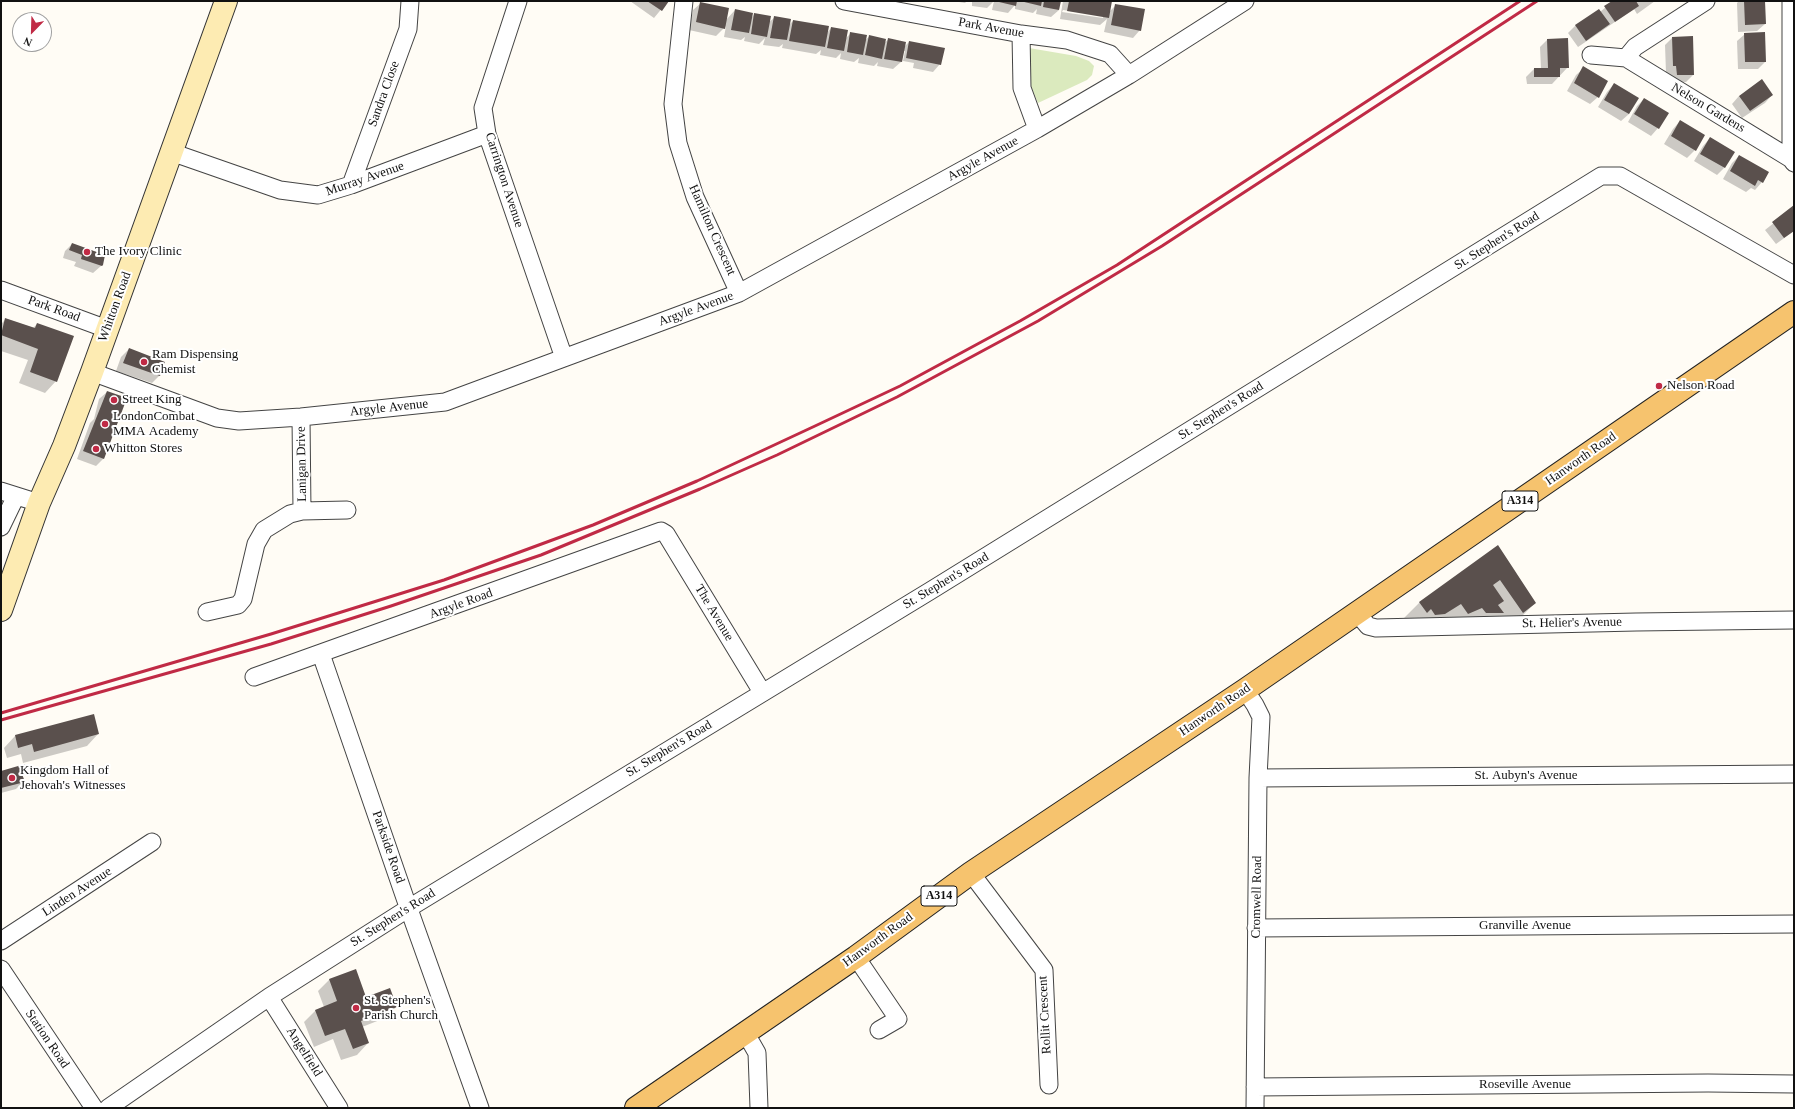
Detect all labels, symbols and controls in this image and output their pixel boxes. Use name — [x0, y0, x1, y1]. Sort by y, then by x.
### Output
north arrow — [12, 12, 52, 52]
street label: Park Avenue — [957, 15, 1025, 41]
text: N — [22, 35, 34, 49]
street label: Sandra Close — [365, 59, 403, 129]
street label: Nelson Gardens — [1668, 80, 1748, 136]
street label: Carrington Avenue — [481, 130, 527, 230]
street label: Argyle Avenue — [945, 133, 1021, 185]
street label: Murray Avenue — [324, 158, 406, 200]
street label: Hamilton Crescent — [685, 182, 739, 278]
street label: St. Stephen's Road — [1452, 209, 1542, 273]
place label: The Ivory Clinic — [95, 244, 182, 260]
marker: The Ivory Clinic — [82, 247, 92, 257]
street label: Whitton Road — [95, 270, 135, 344]
street label: Argyle Avenue — [656, 288, 736, 330]
street label: Park Road — [26, 292, 82, 326]
place label: Ram Dispensing Chemist — [152, 347, 238, 378]
marker: Ram Dispensing Chemist — [139, 357, 149, 367]
place label: Nelson Road — [1667, 378, 1735, 394]
street label: St. Stephen's Road — [1176, 379, 1266, 443]
marker: Nelson Road — [1654, 381, 1664, 391]
place label: Street King — [122, 392, 182, 408]
marker: Street King — [109, 395, 119, 405]
street label: Argyle Avenue — [349, 396, 429, 420]
place label: LondonCombat MMA Academy — [113, 409, 199, 440]
marker: LondonCombat MMA Academy — [100, 419, 110, 429]
street label: Lanigan Drive — [294, 426, 310, 502]
street label: Hanworth Road — [1543, 429, 1619, 489]
place label: Whitton Stores — [104, 441, 182, 457]
marker: Whitton Stores — [91, 444, 101, 454]
road number: A314 — [1502, 491, 1538, 511]
street label: St. Stephen's Road — [900, 549, 992, 613]
street label: The Avenue — [691, 582, 737, 644]
street label: Argyle Road — [427, 585, 495, 623]
street label: St. Helier's Avenue — [1522, 614, 1622, 632]
street label: Hanworth Road — [1176, 680, 1254, 740]
street label: St. Stephen's Road — [623, 717, 715, 781]
place label: Kingdom Hall of Jehovah's Witnesses — [20, 763, 125, 794]
street label: St. Aubyn's Avenue — [1475, 768, 1577, 784]
marker: Kingdom Hall of Jehovah's Witnesses — [7, 773, 17, 783]
street label: Parkside Road — [368, 809, 408, 885]
street label: Cromwell Road — [1248, 856, 1266, 938]
street label: Linden Avenue — [39, 864, 115, 920]
street label: St. Stephen's Road — [348, 886, 438, 950]
road number: A314 — [921, 886, 957, 906]
street label: Hanworth Road — [840, 909, 916, 971]
street label: Granville Avenue — [1479, 918, 1571, 934]
street label: Rollit Crescent — [1035, 975, 1055, 1055]
place label: St. Stephen's Parish Church — [364, 993, 438, 1024]
marker: St. Stephen's Parish Church — [351, 1003, 361, 1013]
street label: Station Road — [22, 1007, 72, 1071]
street label: Angelfield — [283, 1024, 325, 1080]
street label: Roseville Avenue — [1479, 1077, 1571, 1093]

